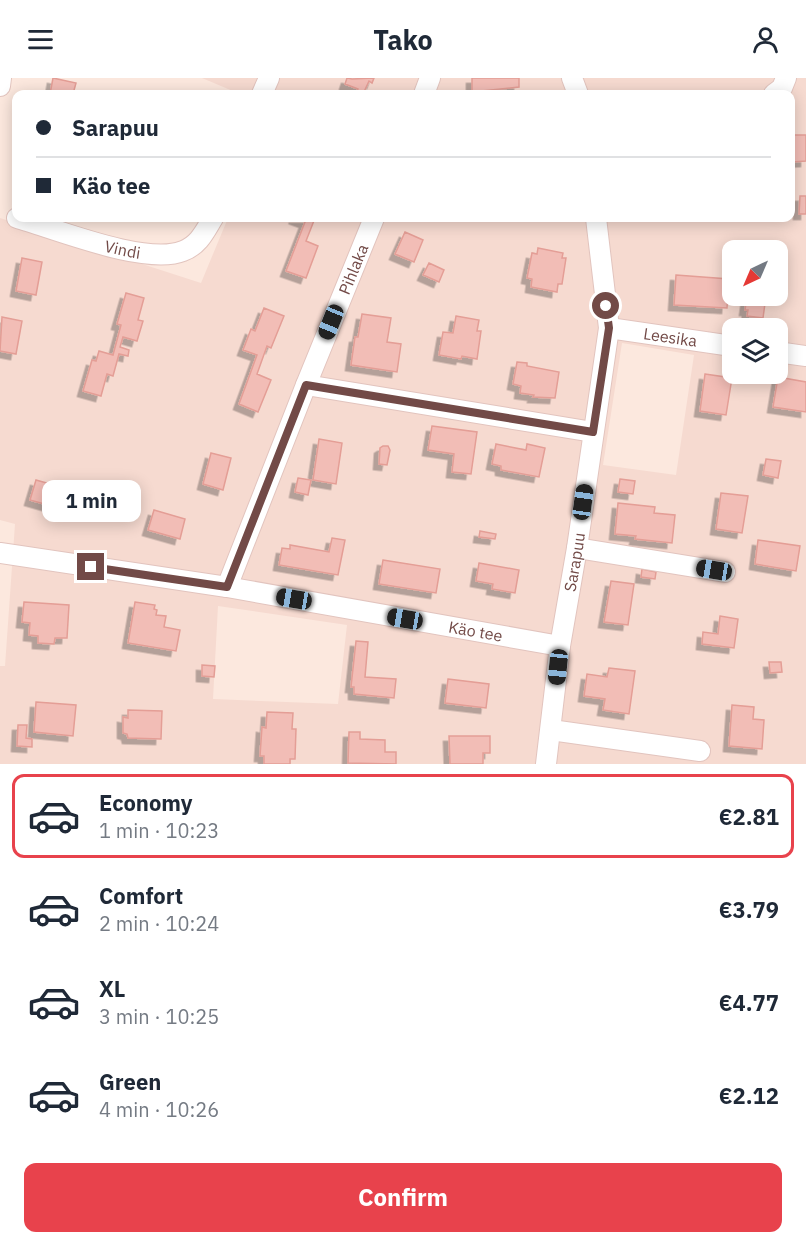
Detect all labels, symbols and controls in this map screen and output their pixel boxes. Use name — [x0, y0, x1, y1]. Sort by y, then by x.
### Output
text: Tako — [373, 22, 433, 57]
icon: menu — [24, 23, 57, 56]
icon: person — [749, 23, 782, 56]
text: Sarapuu — [72, 113, 159, 142]
text: Käo tee — [72, 171, 150, 200]
street label: Vindi — [102, 236, 142, 263]
north arrow — [722, 240, 788, 306]
map controls — [722, 240, 788, 384]
street label: Pihlaka — [334, 241, 373, 297]
route start — [592, 292, 619, 319]
car — [316, 302, 346, 342]
button: layers — [722, 318, 788, 384]
street label: Leesika — [642, 323, 699, 351]
callout: 1 min — [42, 480, 140, 522]
car — [572, 483, 594, 521]
text: 1 min — [65, 487, 118, 514]
street label: Sarapuu — [560, 531, 589, 593]
route end — [77, 553, 104, 580]
car — [695, 558, 733, 582]
car — [275, 587, 313, 611]
car — [386, 607, 424, 631]
street label: Käo tee — [447, 616, 504, 646]
car — [547, 648, 569, 686]
text: Economy — [99, 788, 193, 817]
icon: car — [27, 789, 81, 843]
text: €2.81 — [719, 802, 779, 831]
text: 1 min · 10:23 — [99, 817, 219, 844]
text: Comfort — [99, 881, 183, 910]
icon: car — [27, 882, 81, 936]
text: €3.79 — [719, 895, 779, 924]
text: 2 min · 10:24 — [99, 910, 219, 937]
text: XL — [99, 974, 125, 1003]
icon: car — [27, 975, 81, 1029]
text: €4.77 — [719, 988, 779, 1017]
text: 3 min · 10:25 — [99, 1003, 219, 1030]
text: Green — [99, 1067, 161, 1096]
icon: car — [27, 1068, 81, 1122]
text: €2.12 — [719, 1081, 779, 1110]
text: 4 min · 10:26 — [99, 1096, 219, 1123]
button: Confirm — [24, 1163, 782, 1232]

